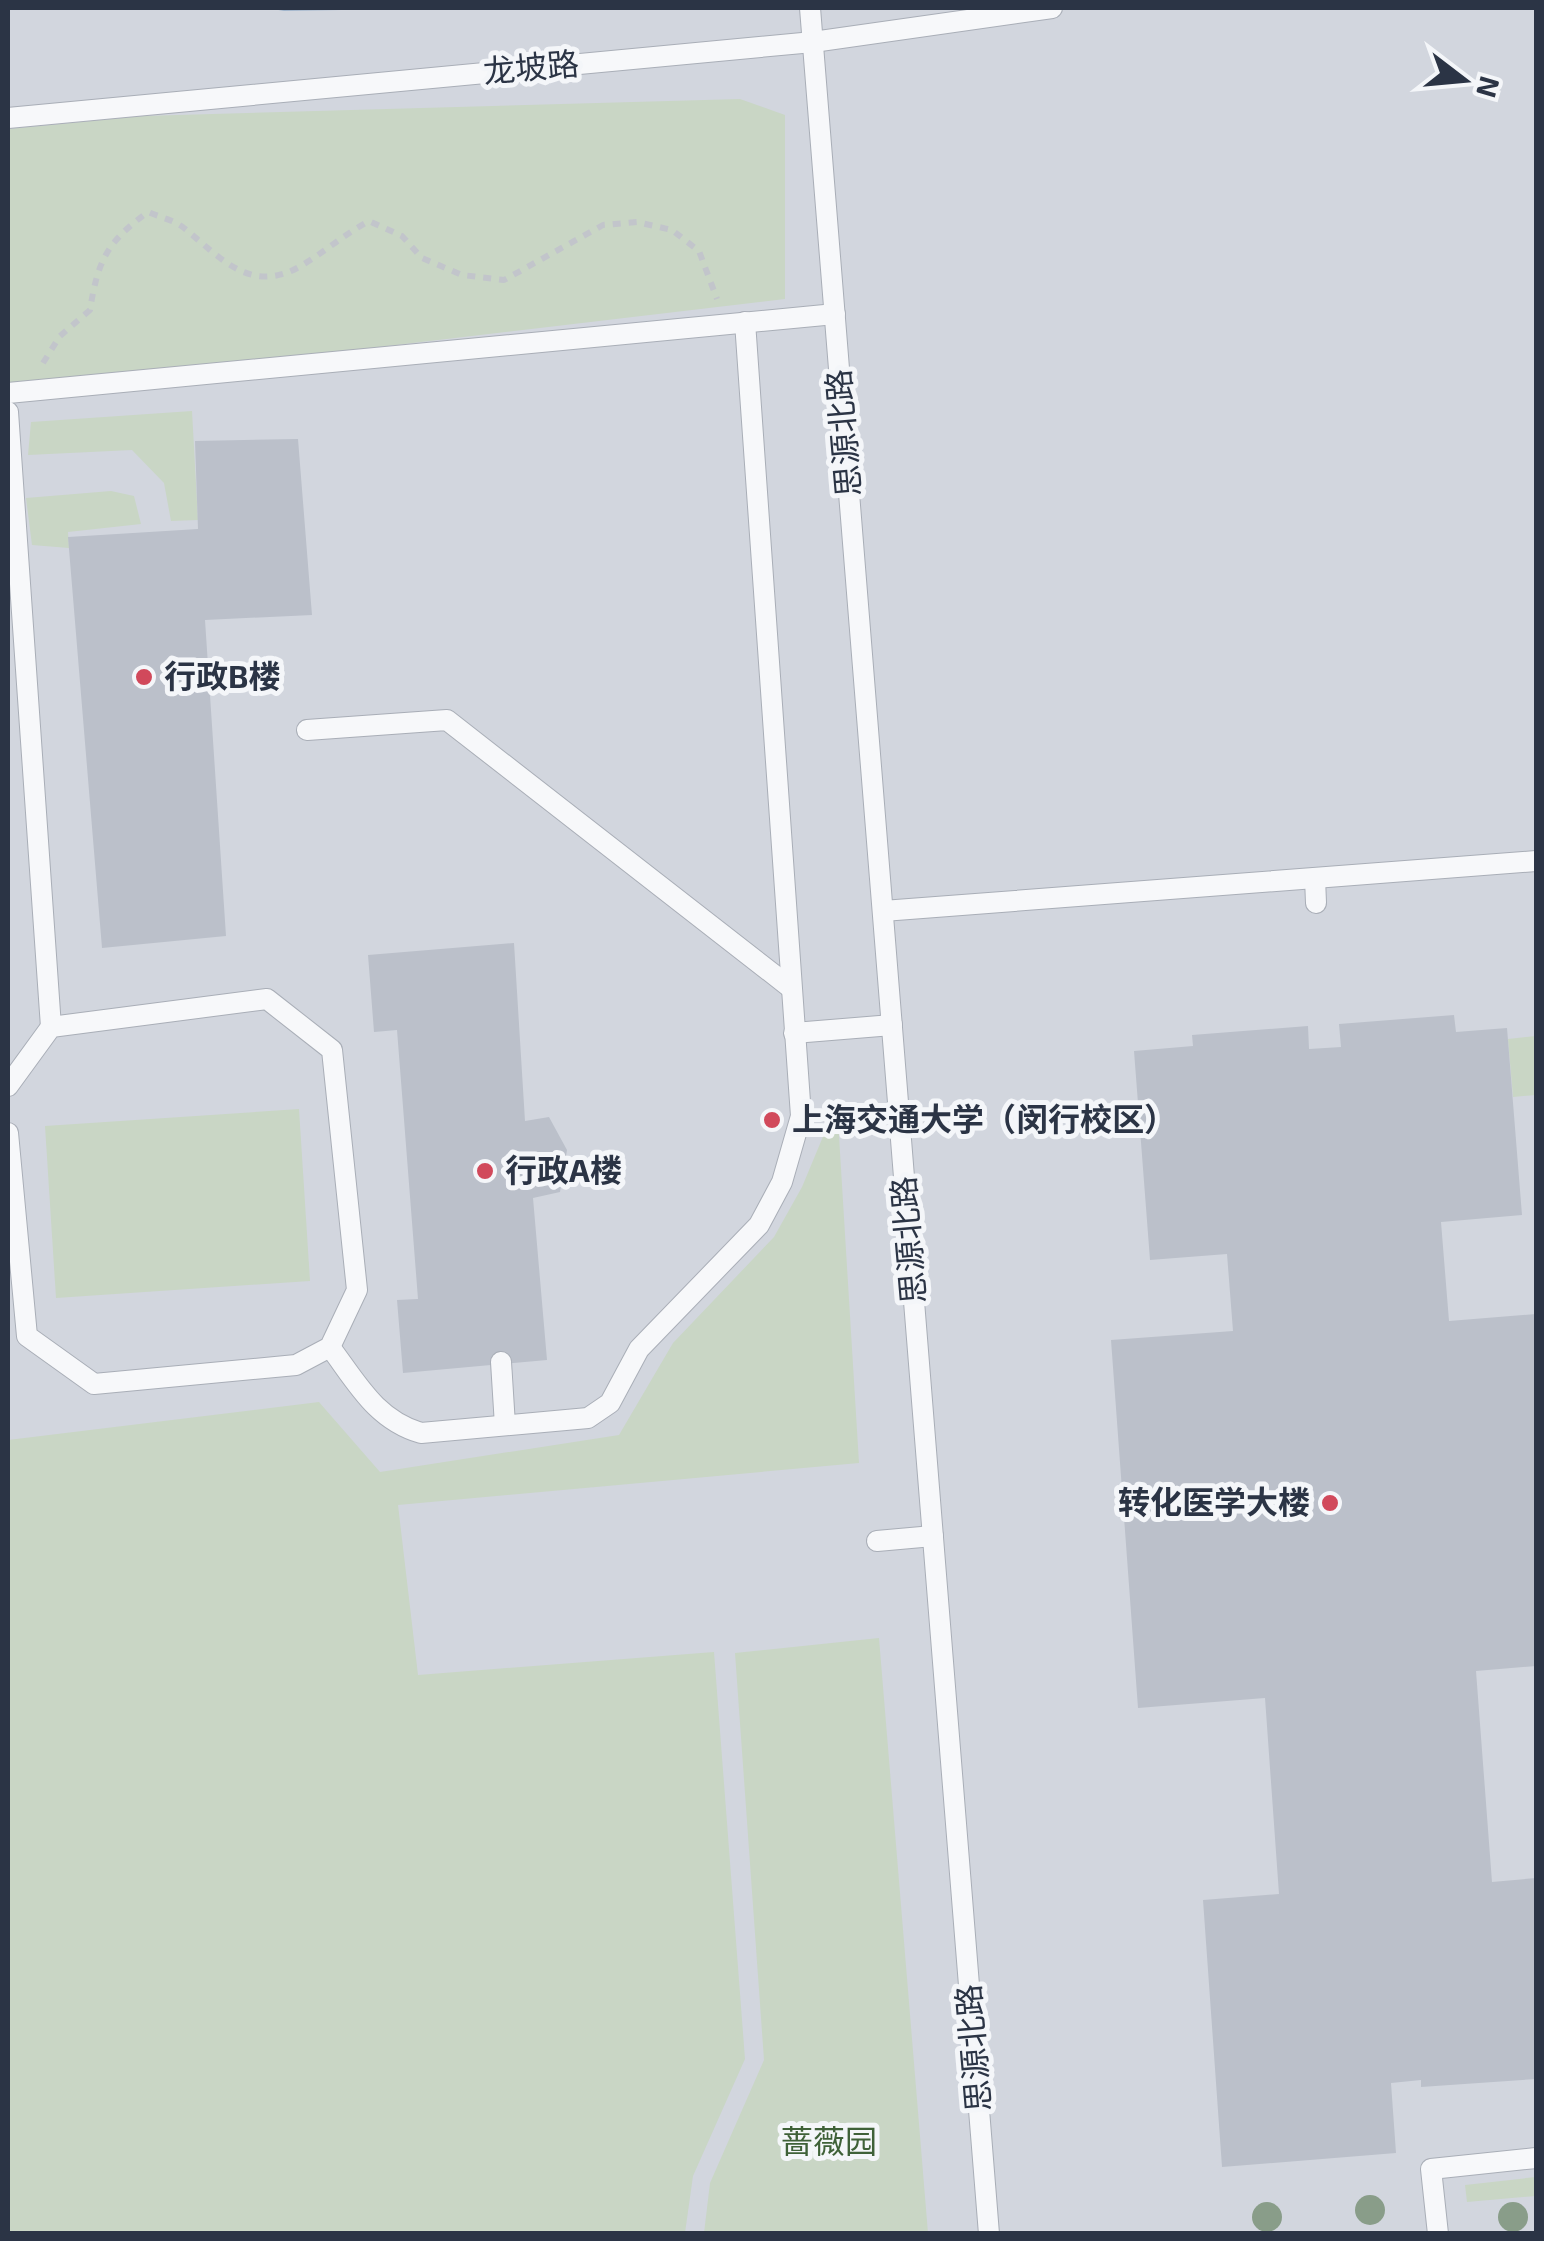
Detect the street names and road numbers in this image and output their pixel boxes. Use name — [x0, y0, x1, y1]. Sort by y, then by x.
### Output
street label: 龙坡路 — [481, 43, 580, 89]
street label: 思源北路 — [818, 368, 867, 499]
street label: 思源北路 — [883, 1175, 932, 1306]
street label: 思源北路 — [948, 1983, 997, 2114]

